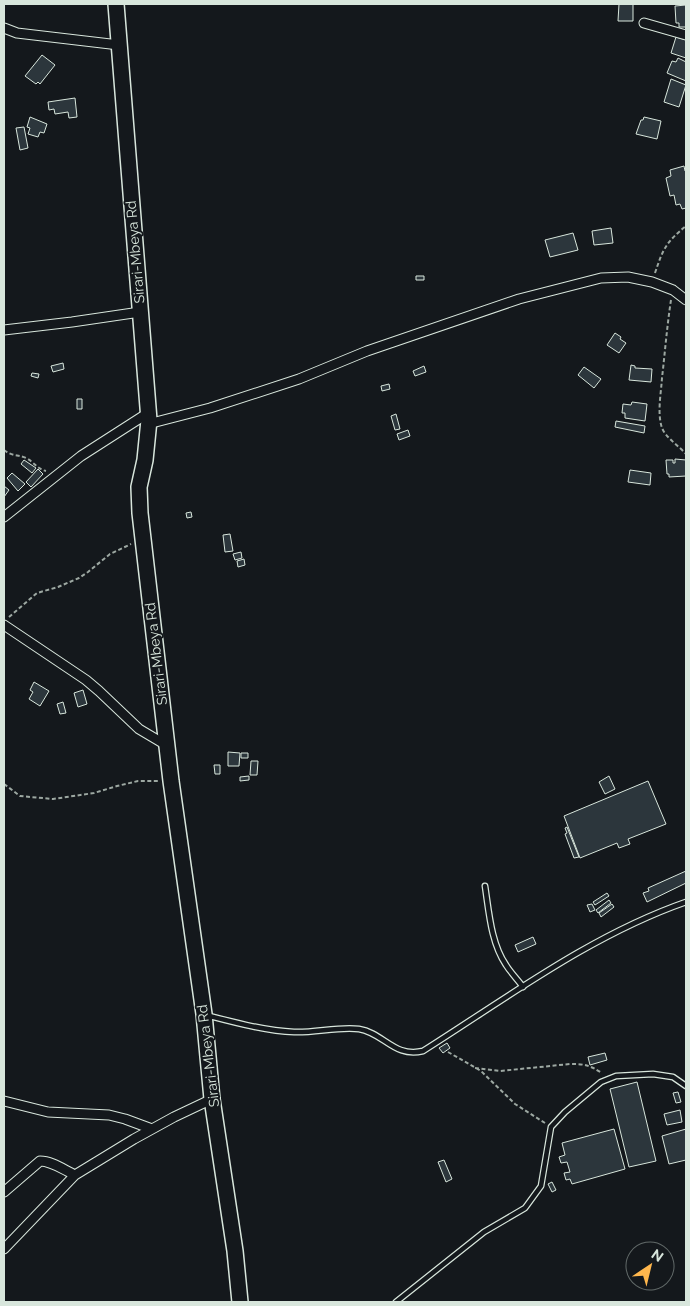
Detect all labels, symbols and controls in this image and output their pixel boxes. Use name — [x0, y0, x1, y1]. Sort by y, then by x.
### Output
street label: Sirari-Mbeya Rd — [123, 200, 147, 304]
street label: Sirari-Mbeya Rd — [142, 602, 170, 706]
street label: Sirari-Mbeya Rd — [194, 1004, 222, 1108]
north arrow — [625, 1241, 675, 1291]
text: N — [648, 1246, 666, 1265]

